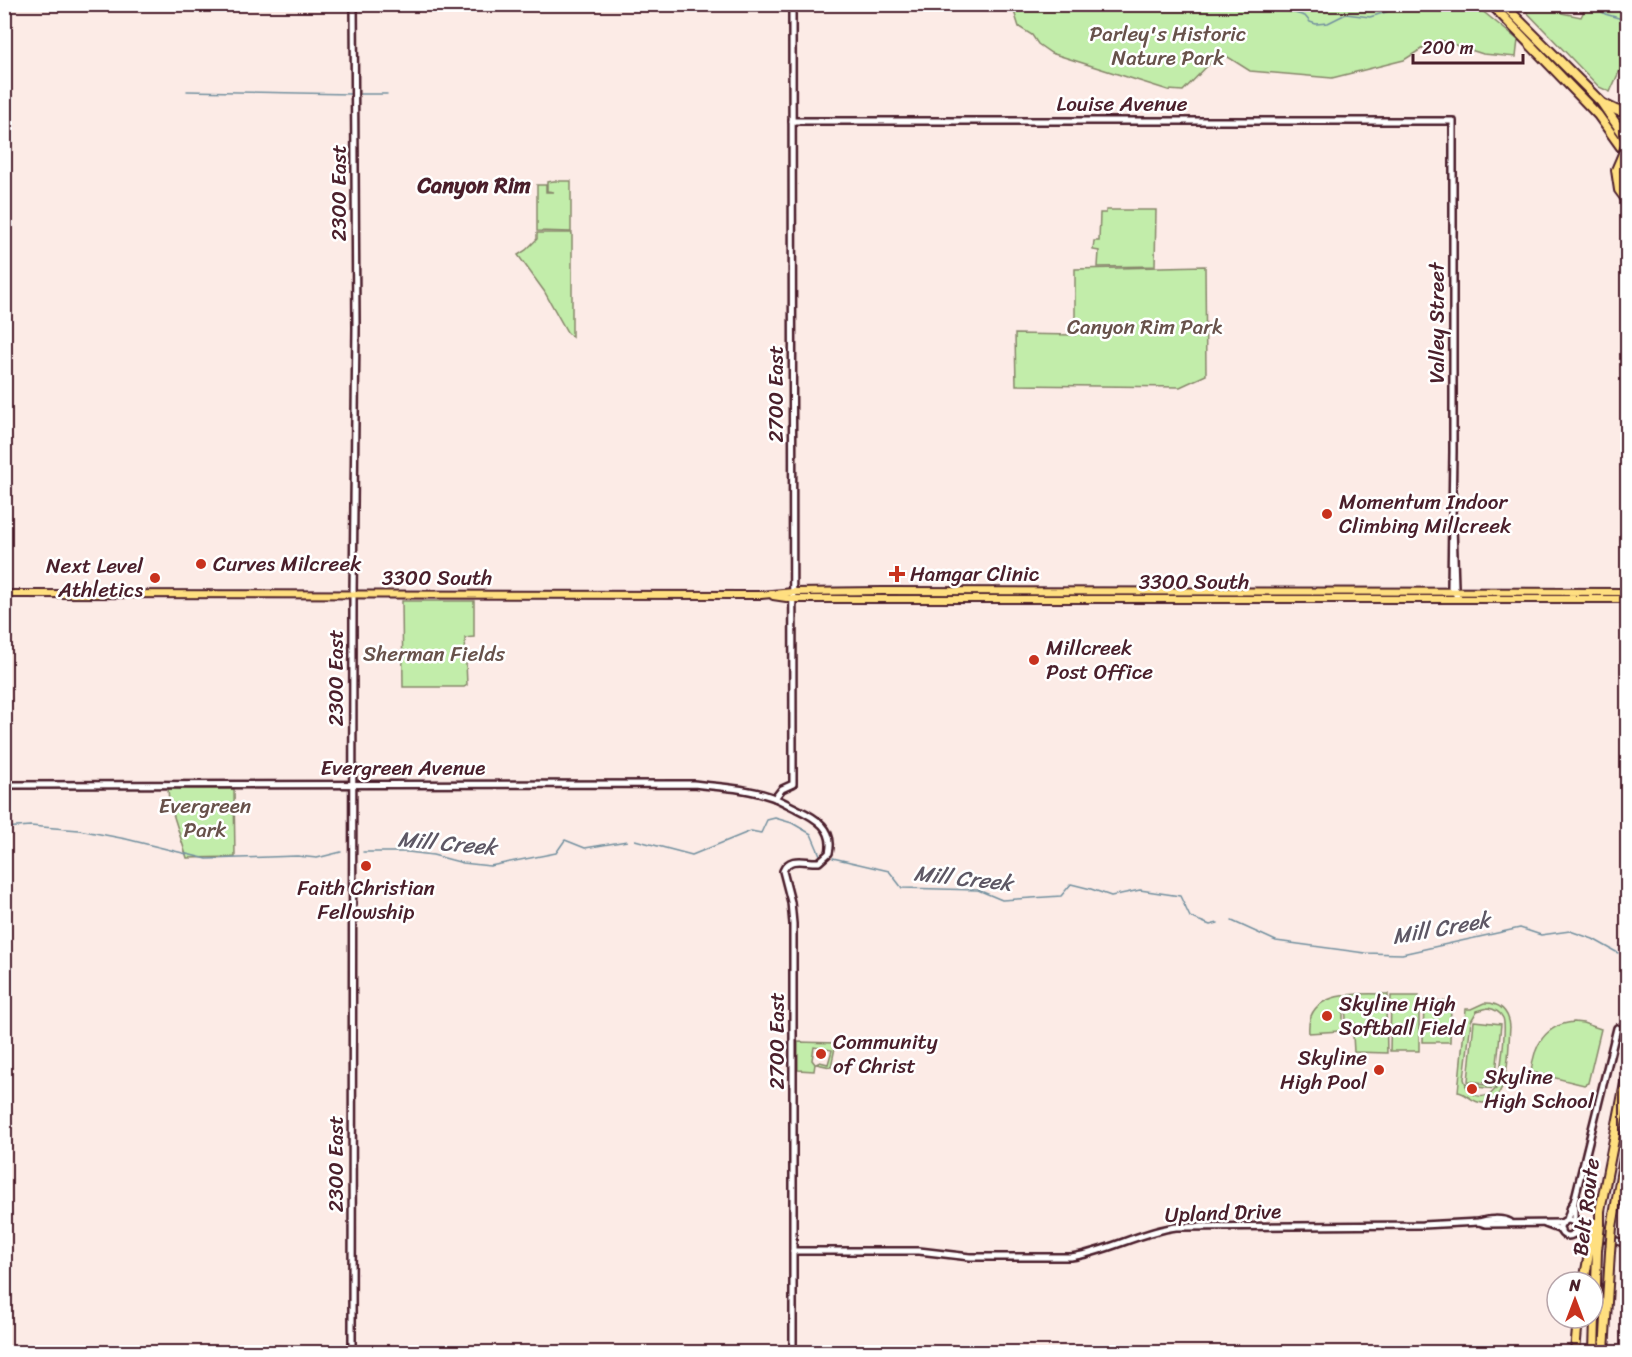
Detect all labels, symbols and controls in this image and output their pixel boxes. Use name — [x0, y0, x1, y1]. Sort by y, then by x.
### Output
park label: Parley's Historic Nature Park — [1090, 15, 1246, 77]
scale bar — [1413, 27, 1522, 65]
text: 200 m — [1422, 32, 1474, 64]
street label: Louise Avenue — [1056, 85, 1188, 123]
street label: 2300 East — [320, 145, 358, 241]
district label: Canyon Rim — [416, 166, 531, 205]
street label: Valley Street — [1418, 261, 1456, 383]
park label: Canyon Rim Park — [1067, 308, 1223, 346]
street label: 2700 East — [757, 345, 795, 443]
place label: Momentum Indoor Climbing Millcreek — [1339, 483, 1512, 545]
marker: Momentum Indoor Climbing Millcreek — [1320, 507, 1334, 521]
place label: Curves Milcreek — [213, 545, 362, 583]
place label: Next Level Athletics — [46, 547, 144, 609]
place label: Hamgar Clinic — [910, 555, 1040, 593]
marker: Curves Milcreek — [194, 557, 208, 571]
street label: 3300 South — [382, 559, 492, 597]
street label: 3300 South — [1139, 563, 1249, 601]
marker: Hamgar Clinic — [888, 565, 906, 583]
marker: Next Level Athletics — [148, 571, 162, 585]
place label: Millcreek Post Office — [1046, 629, 1153, 691]
street label: 2300 East — [317, 630, 355, 726]
park label: Sherman Fields — [363, 635, 505, 673]
marker: Millcreek Post Office — [1027, 653, 1041, 667]
street label: Evergreen Avenue — [321, 749, 485, 787]
park label: Evergreen Park — [159, 787, 251, 849]
water label: Mill Creek — [396, 819, 501, 867]
water label: Mill Creek — [912, 853, 1017, 903]
marker: Faith Christian Fellowship — [359, 859, 373, 873]
place label: Faith Christian Fellowship — [297, 869, 435, 931]
water label: Mill Creek — [1389, 900, 1496, 956]
place label: Skyline High Softball Field — [1339, 985, 1467, 1047]
street label: 2700 East — [758, 992, 796, 1090]
marker: Skyline High Softball Field — [1320, 1009, 1334, 1023]
place label: Community of Christ — [833, 1023, 938, 1085]
place label: Skyline High Pool — [1280, 1039, 1368, 1101]
marker: Community of Christ — [814, 1047, 828, 1061]
place label: Skyline High School — [1484, 1058, 1595, 1120]
marker: Skyline High Pool — [1372, 1063, 1386, 1077]
marker: Skyline High School — [1465, 1082, 1479, 1096]
street label: 2300 East — [317, 1116, 355, 1212]
street label: Belt Route — [1561, 1156, 1611, 1258]
street label: Upland Drive — [1164, 1192, 1282, 1234]
north arrow — [1545, 1270, 1605, 1330]
text: N — [1568, 1271, 1581, 1300]

